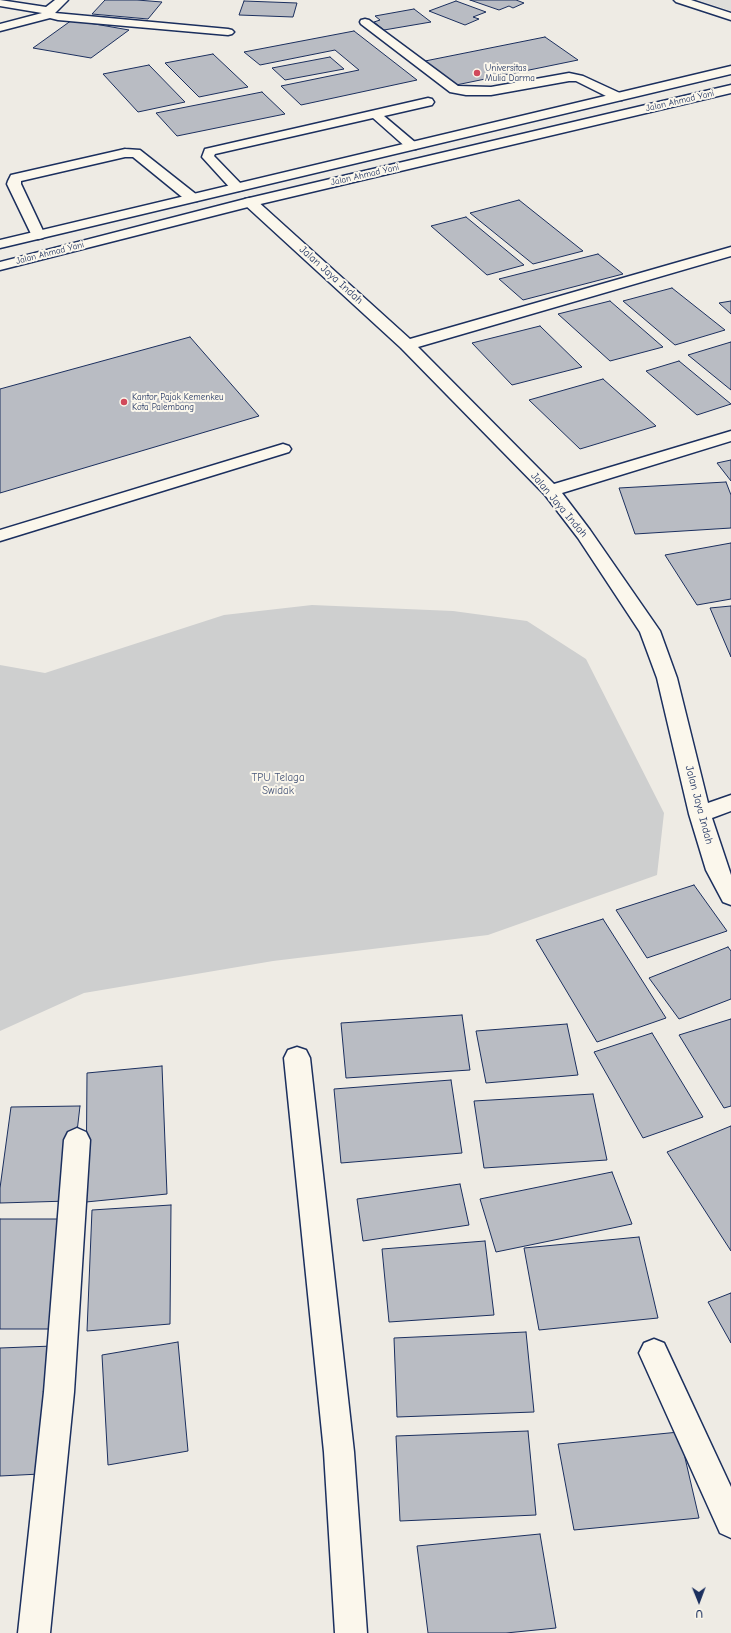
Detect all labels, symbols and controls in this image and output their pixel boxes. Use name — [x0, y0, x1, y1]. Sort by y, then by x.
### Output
place label: Universitas Mulia Darma — [485, 63, 535, 84]
marker: Universitas Mulia Darma — [472, 68, 482, 78]
street label: Jalan Ahmad Yani — [645, 88, 715, 114]
street label: Jalan Ahmad Yani — [330, 162, 400, 188]
street label: Jalan Ahmad Yani — [15, 239, 85, 267]
street label: Jalan Jaya Indah — [296, 243, 366, 307]
place label: Kantor Pajak Kemenkeu Kota Palembang — [132, 392, 224, 413]
marker: Kantor Pajak Kemenkeu Kota Palembang — [119, 397, 129, 407]
street label: Jalan Jaya Indah — [528, 470, 590, 540]
street label: Jalan Jaya Indah — [682, 764, 716, 846]
park label: TPU Telaga Swidak — [251, 771, 305, 797]
north arrow — [679, 1581, 719, 1621]
text: U — [695, 1607, 703, 1620]

